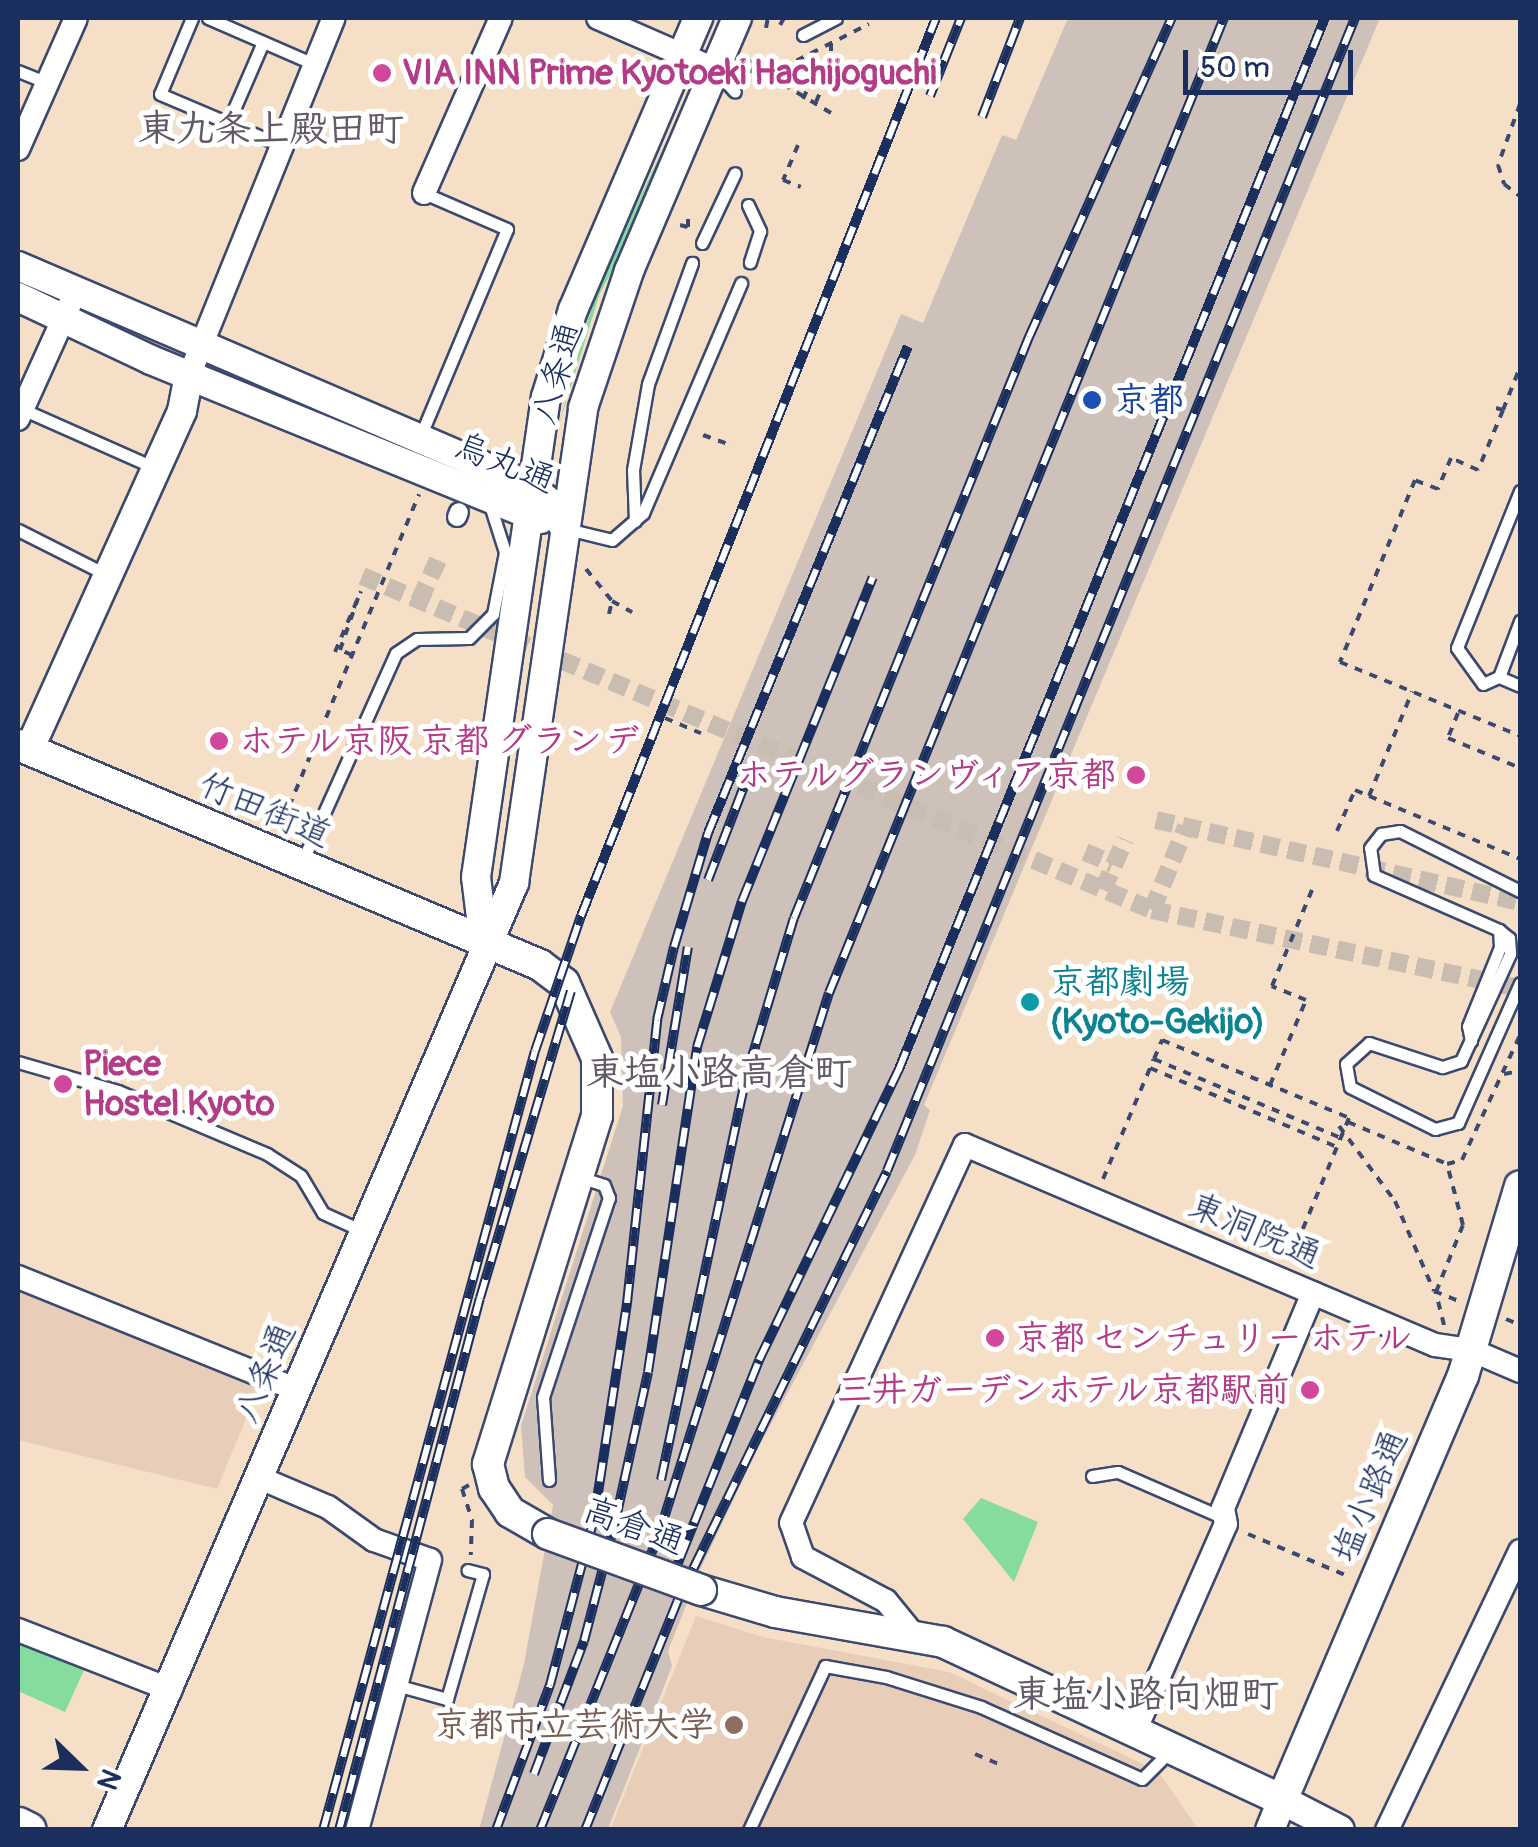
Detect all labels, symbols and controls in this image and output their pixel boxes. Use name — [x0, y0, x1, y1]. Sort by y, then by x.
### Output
scale bar — [1188, 30, 1358, 92]
text: 50 m — [1200, 49, 1270, 86]
place label: VIA INN Prime Kyotoeki Hachijoguchi — [402, 52, 937, 94]
marker: VIA INN Prime Kyotoeki Hachijoguchi — [371, 62, 393, 84]
district label: 東九条上殿田町 — [138, 107, 404, 153]
street label: 八条通 — [522, 317, 592, 429]
place label: 京都 — [1114, 379, 1184, 421]
marker: 京都 — [1079, 387, 1105, 413]
street label: 烏丸通 — [448, 424, 562, 502]
place label: ホテル京阪 京都 グランデ — [239, 720, 639, 762]
marker: ホテル京阪 京都 グランデ — [208, 730, 230, 752]
place label: ホテルグランヴィア京都 — [731, 754, 1116, 796]
street label: 竹田街道 — [192, 763, 338, 857]
marker: ホテルグランヴィア京都 — [1125, 764, 1147, 786]
place label: 京都劇場 (Kyoto-Gekijo) — [1050, 961, 1265, 1043]
marker: 京都劇場 (Kyoto-Gekijo) — [1019, 991, 1041, 1013]
place label: Piece Hostel Kyoto — [83, 1043, 275, 1125]
district label: 東塩小路高倉町 — [586, 1051, 852, 1097]
marker: Piece Hostel Kyoto — [52, 1073, 74, 1095]
street label: 東洞院通 — [1182, 1184, 1328, 1278]
street label: 八条通 — [225, 1316, 305, 1430]
place label: 京都 センチュリー ホテル — [1015, 1317, 1415, 1359]
marker: 京都 センチュリー ホテル — [984, 1327, 1006, 1349]
place label: 三井ガーデンホテル京都駅前 — [835, 1369, 1290, 1411]
marker: 三井ガーデンホテル京都駅前 — [1299, 1379, 1321, 1401]
street label: 塩小路通 — [1323, 1423, 1417, 1569]
street label: 高倉通 — [577, 1488, 691, 1564]
district label: 東塩小路向畑町 — [1013, 1673, 1279, 1719]
place label: 京都市立芸術大学 — [434, 1704, 714, 1746]
marker: 京都市立芸術大学 — [723, 1714, 745, 1736]
north arrow — [30, 1717, 130, 1817]
text: N — [88, 1763, 128, 1794]

